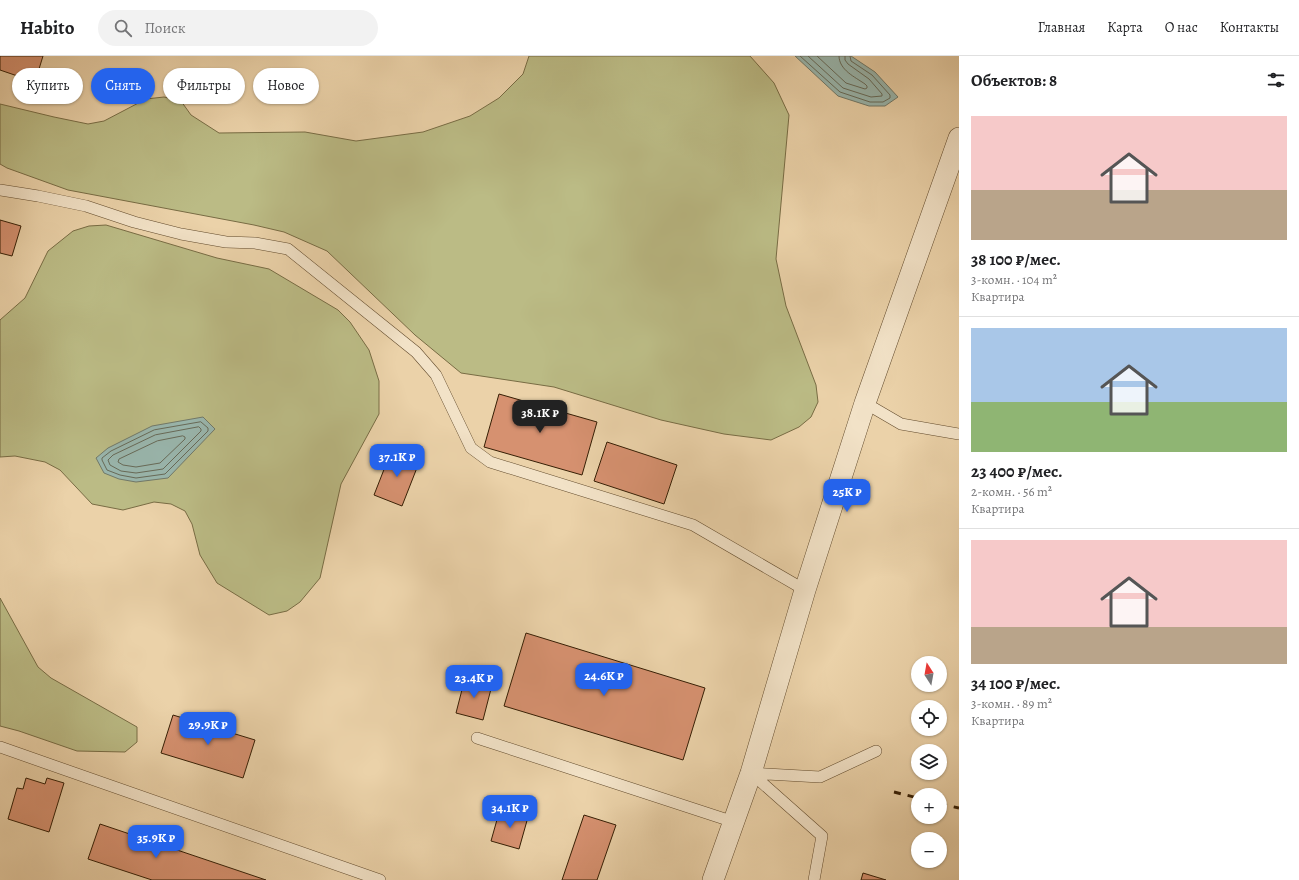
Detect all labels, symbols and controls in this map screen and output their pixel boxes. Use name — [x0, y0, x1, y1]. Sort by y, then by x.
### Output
search box — [98, 10, 378, 46]
text: Habito — [20, 15, 74, 41]
icon: search — [112, 17, 134, 39]
text: Поиск — [144, 18, 186, 38]
text: Главная — [1038, 18, 1085, 37]
text: Карта — [1107, 18, 1143, 37]
text: О нас — [1165, 18, 1198, 37]
text: Контакты — [1220, 18, 1279, 37]
chip: Купить — [12, 68, 83, 104]
chip: Снять — [91, 68, 155, 104]
chip: Фильтры — [163, 68, 245, 104]
chip: Новое — [253, 68, 319, 104]
text: Объектов: 8 — [971, 69, 1057, 92]
icon: filters — [1265, 69, 1287, 91]
icon: home — [1093, 142, 1165, 214]
text: 38 100 ₽/мес. — [971, 248, 1061, 271]
text: 3-комн. · 104 m² — [971, 271, 1057, 288]
text: Квартира — [971, 288, 1025, 305]
icon: home — [1093, 354, 1165, 426]
pin: 38.1K ₽ — [503, 400, 577, 434]
text: 38.1K ₽ — [521, 404, 559, 421]
pin: 37.1K ₽ — [360, 444, 434, 478]
text: 37.1K ₽ — [379, 448, 415, 465]
text: 23 400 ₽/мес. — [971, 460, 1063, 483]
pin: 25K ₽ — [819, 479, 875, 513]
text: 25K ₽ — [832, 483, 862, 500]
text: 2-комн. · 56 m² — [971, 483, 1052, 500]
text: Квартира — [971, 500, 1025, 517]
icon: home — [1093, 566, 1165, 638]
north arrow — [911, 656, 947, 692]
map controls — [911, 656, 947, 868]
pin: 24.6K ₽ — [567, 663, 641, 697]
pin: 23.4K ₽ — [437, 665, 511, 699]
text: 24.6K ₽ — [584, 667, 624, 684]
text: 23.4K ₽ — [455, 669, 493, 686]
text: 34 100 ₽/мес. — [971, 672, 1061, 695]
text: 3-комн. · 89 m² — [971, 695, 1052, 712]
button: locate — [911, 700, 947, 736]
pin: 29.9K ₽ — [171, 712, 245, 746]
text: Квартира — [971, 712, 1025, 729]
text: 29.9K ₽ — [188, 716, 228, 733]
button: layers — [911, 744, 947, 780]
button: + — [911, 788, 947, 824]
pin: 34.1K ₽ — [473, 795, 547, 829]
text: 34.1K ₽ — [491, 799, 529, 816]
pin: 35.9K ₽ — [119, 825, 193, 859]
text: 35.9K ₽ — [137, 829, 175, 846]
button: − — [911, 832, 947, 868]

